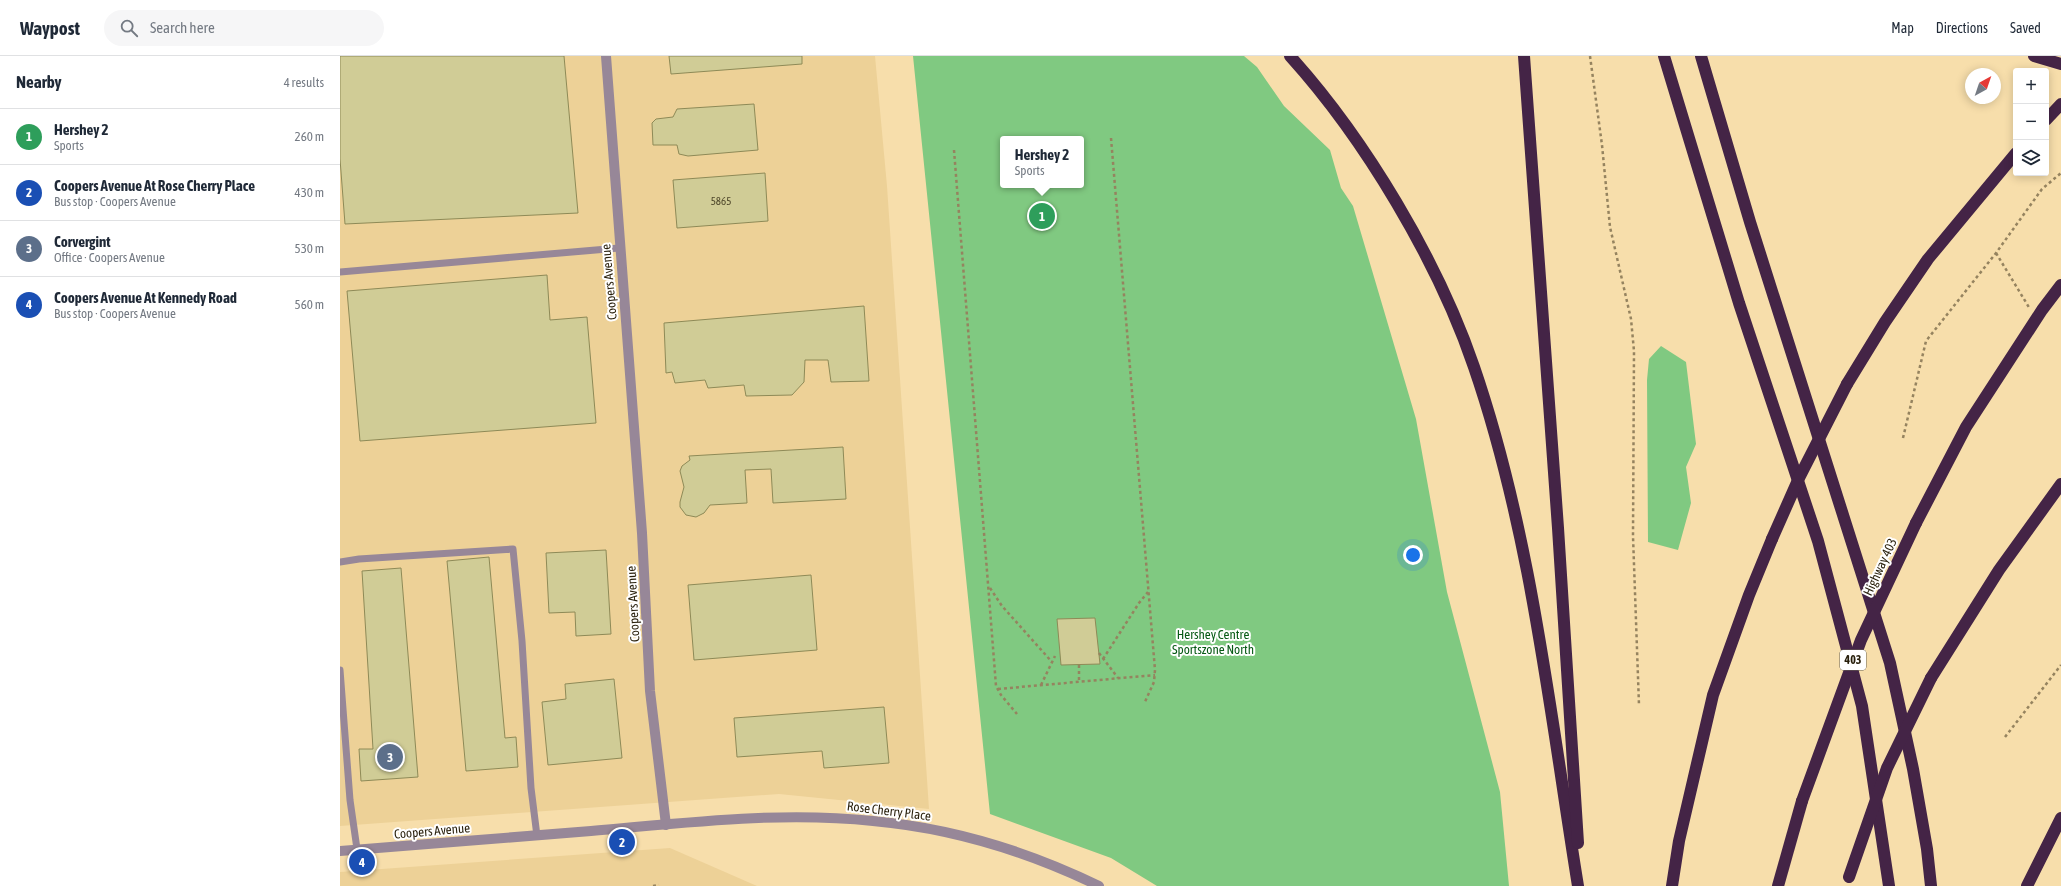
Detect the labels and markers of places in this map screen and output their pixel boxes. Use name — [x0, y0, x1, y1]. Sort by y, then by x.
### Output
pin: 1 — [1029, 201, 1055, 231]
pin: 3 — [377, 742, 403, 772]
pin: 2 — [609, 827, 635, 857]
pin: 4 — [349, 847, 375, 877]

